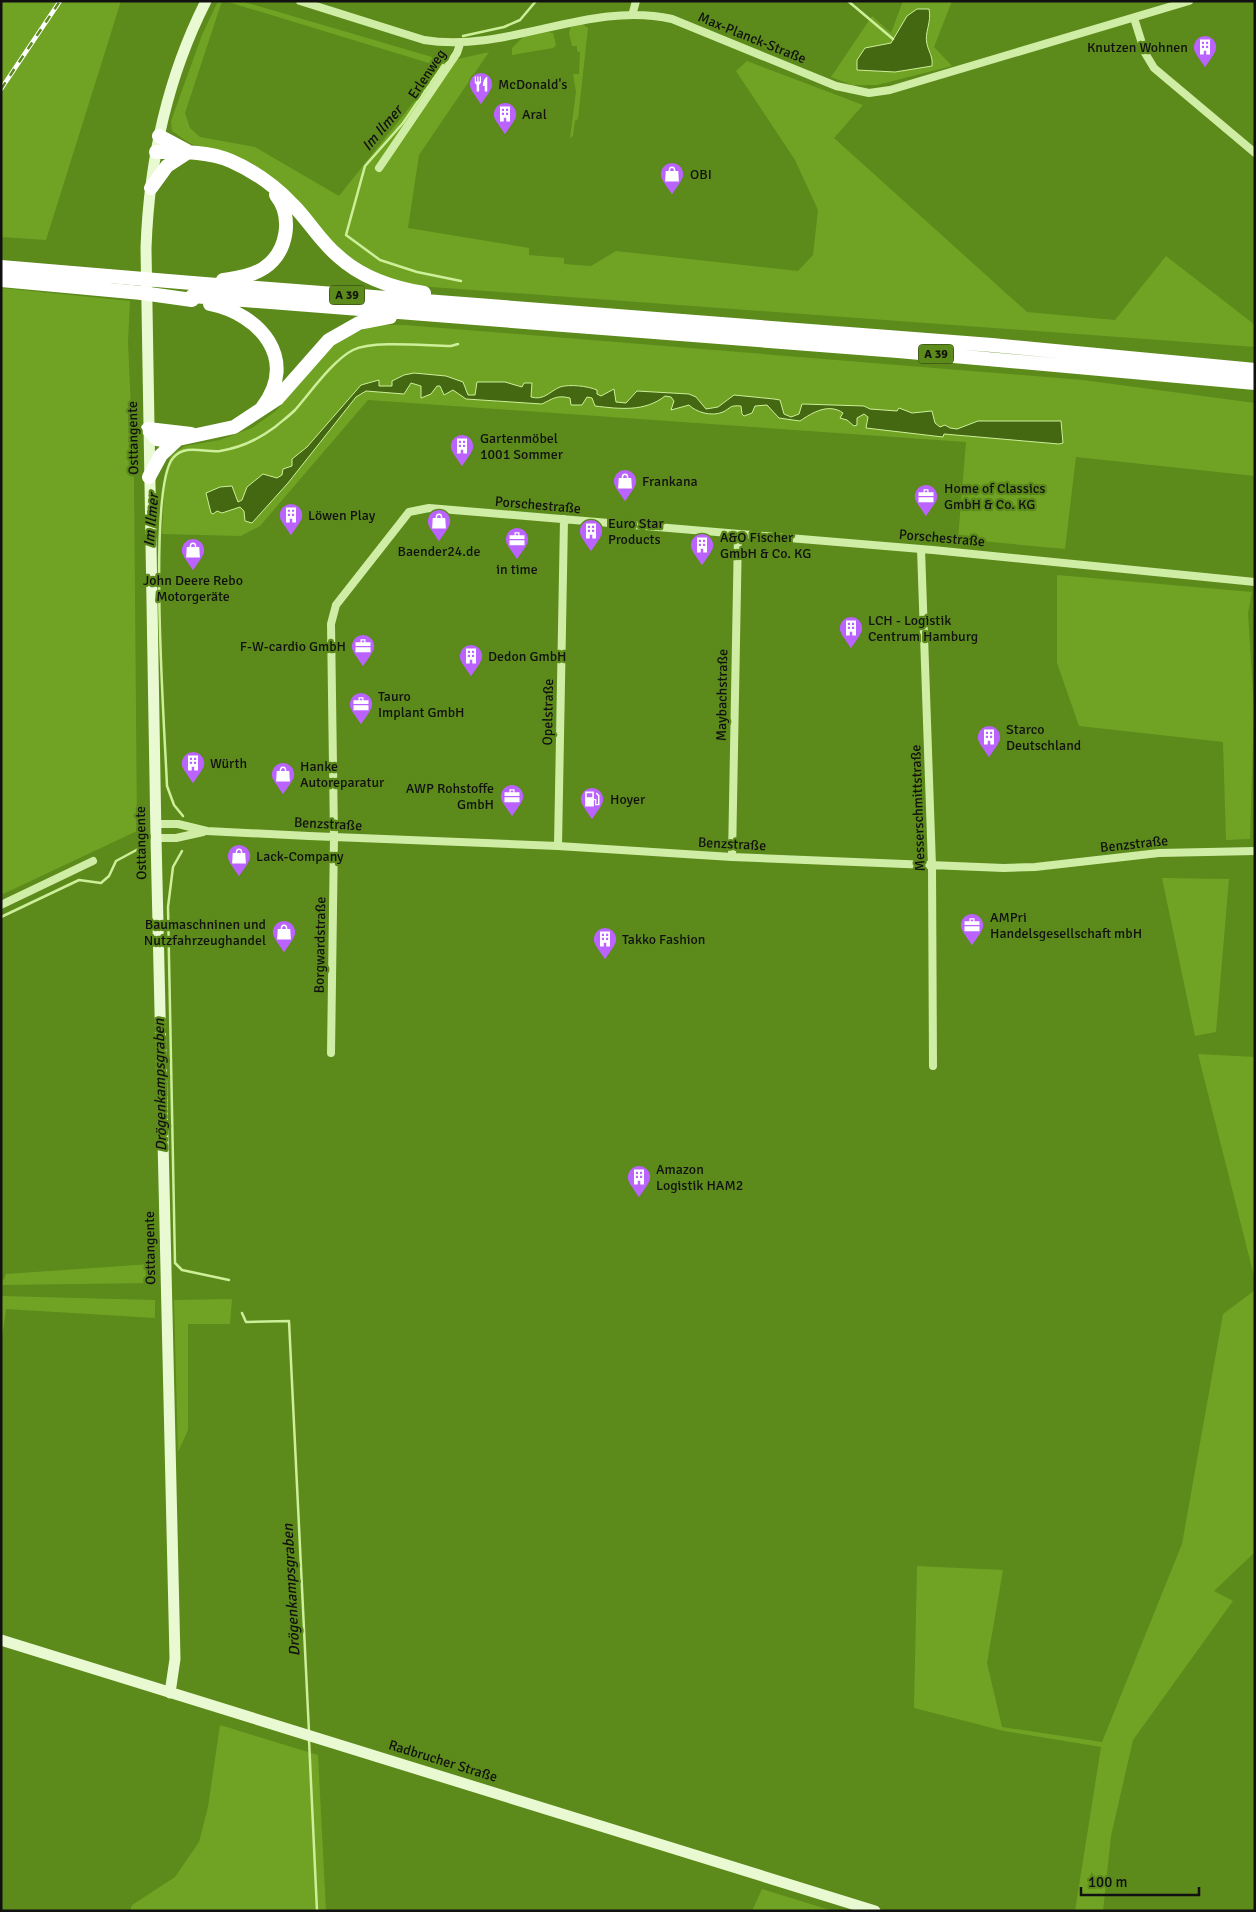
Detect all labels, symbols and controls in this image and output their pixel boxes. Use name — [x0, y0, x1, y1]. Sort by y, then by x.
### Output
street label: Max-Planck-Straße — [695, 9, 809, 67]
building icon: Knutzen Wohnen — [1192, 34, 1218, 68]
place label: Knutzen Wohnen — [1087, 39, 1188, 56]
street label: Erlenweg — [404, 46, 450, 102]
restaurant icon: McDonald's — [468, 71, 494, 105]
place label: McDonald's — [498, 76, 567, 93]
water label: Im Ilmer — [358, 100, 408, 154]
building icon: Aral — [492, 101, 518, 135]
place label: Aral — [522, 106, 547, 123]
shop icon: OBI — [659, 161, 685, 195]
place label: OBI — [690, 166, 712, 183]
road number: A 39 — [330, 286, 364, 304]
road number: A 39 — [918, 344, 954, 364]
street label: Osttangente — [124, 401, 142, 475]
place label: Gartenmöbel 1001 Sommer — [480, 430, 564, 463]
building icon: Gartenmöbel 1001 Sommer — [449, 433, 475, 467]
shop icon: Frankana — [612, 468, 638, 502]
place label: Frankana — [642, 473, 698, 490]
place label: Home of Classics GmbH & Co. KG — [944, 480, 1045, 513]
office icon: Home of Classics GmbH & Co. KG — [913, 483, 939, 517]
water label: Im Ilmer — [140, 490, 163, 547]
street label: Porschestraße — [494, 493, 582, 517]
building icon: Löwen Play — [278, 502, 304, 536]
place label: Löwen Play — [308, 507, 376, 524]
shop icon: Baender24.de — [426, 508, 452, 542]
place label: Euro Star Products — [608, 515, 664, 548]
building icon: Euro Star Products — [578, 518, 604, 552]
office icon: in time — [504, 526, 530, 560]
street label: Porschestraße — [898, 526, 986, 550]
place label: A&O Fischer GmbH & Co. KG — [720, 529, 811, 562]
building icon: A&O Fischer GmbH & Co. KG — [689, 532, 715, 566]
shop icon: John Deere Rebo Motorgeräte — [180, 537, 206, 571]
place label: Baender24.de — [398, 543, 480, 560]
place label: in time — [496, 561, 538, 578]
place label: John Deere Rebo Motorgeräte — [143, 572, 243, 605]
place label: LCH - Logistik Centrum Hamburg — [868, 612, 978, 645]
building icon: LCH - Logistik Centrum Hamburg — [838, 615, 864, 649]
office icon: F-W-cardio GmbH — [350, 633, 376, 667]
place label: F-W-cardio GmbH — [240, 638, 346, 655]
building icon: Dedon GmbH — [458, 643, 484, 677]
place label: Dedon GmbH — [488, 648, 566, 665]
street label: Maybachstraße — [713, 649, 731, 741]
street label: Opelstraße — [539, 678, 557, 746]
place label: Tauro Implant GmbH — [378, 688, 465, 721]
office icon: Tauro Implant GmbH — [348, 691, 374, 725]
place label: Starco Deutschland — [1006, 721, 1081, 754]
building icon: Starco Deutschland — [976, 724, 1002, 758]
street label: Messerschmittstraße — [907, 744, 929, 872]
building icon: Würth — [180, 750, 206, 784]
place label: Würth — [210, 755, 247, 772]
place label: Hanke Autoreparatur — [300, 758, 385, 791]
shop icon: Hanke Autoreparatur — [270, 761, 296, 795]
place label: AWP Rohstoffe GmbH — [406, 780, 494, 813]
office icon: AWP Rohstoffe GmbH — [499, 783, 525, 817]
fuel station icon: Hoyer — [579, 786, 605, 820]
place label: Hoyer — [610, 791, 646, 808]
street label: Osttangente — [132, 806, 150, 880]
street label: Benzstraße — [293, 814, 363, 834]
street label: Benzstraße — [1099, 832, 1169, 856]
street label: Benzstraße — [697, 834, 767, 854]
shop icon: Lack-Company — [226, 843, 252, 877]
place label: Lack-Company — [256, 848, 344, 865]
street label: Borgwardstraße — [311, 897, 329, 993]
place label: AMPri Handelsgesellschaft mbH — [990, 909, 1142, 942]
office icon: AMPri Handelsgesellschaft mbH — [959, 912, 985, 946]
place label: Baumaschninen und Nutzfahrzeughandel — [144, 916, 266, 949]
shop icon: Baumaschninen und Nutzfahrzeughandel — [271, 919, 297, 953]
building icon: Takko Fashion — [592, 926, 618, 960]
place label: Takko Fashion — [622, 931, 705, 948]
water label: Drögenkampsgraben — [150, 1018, 170, 1151]
place label: Amazon Logistik HAM2 — [656, 1161, 743, 1194]
building icon: Amazon Logistik HAM2 — [626, 1164, 652, 1198]
street label: Osttangente — [141, 1211, 159, 1285]
water label: Drögenkampsgraben — [279, 1523, 303, 1657]
street label: Radbrucher Straße — [386, 1736, 500, 1786]
scale bar — [1081, 1864, 1198, 1896]
text: 100 m — [1088, 1873, 1128, 1891]

